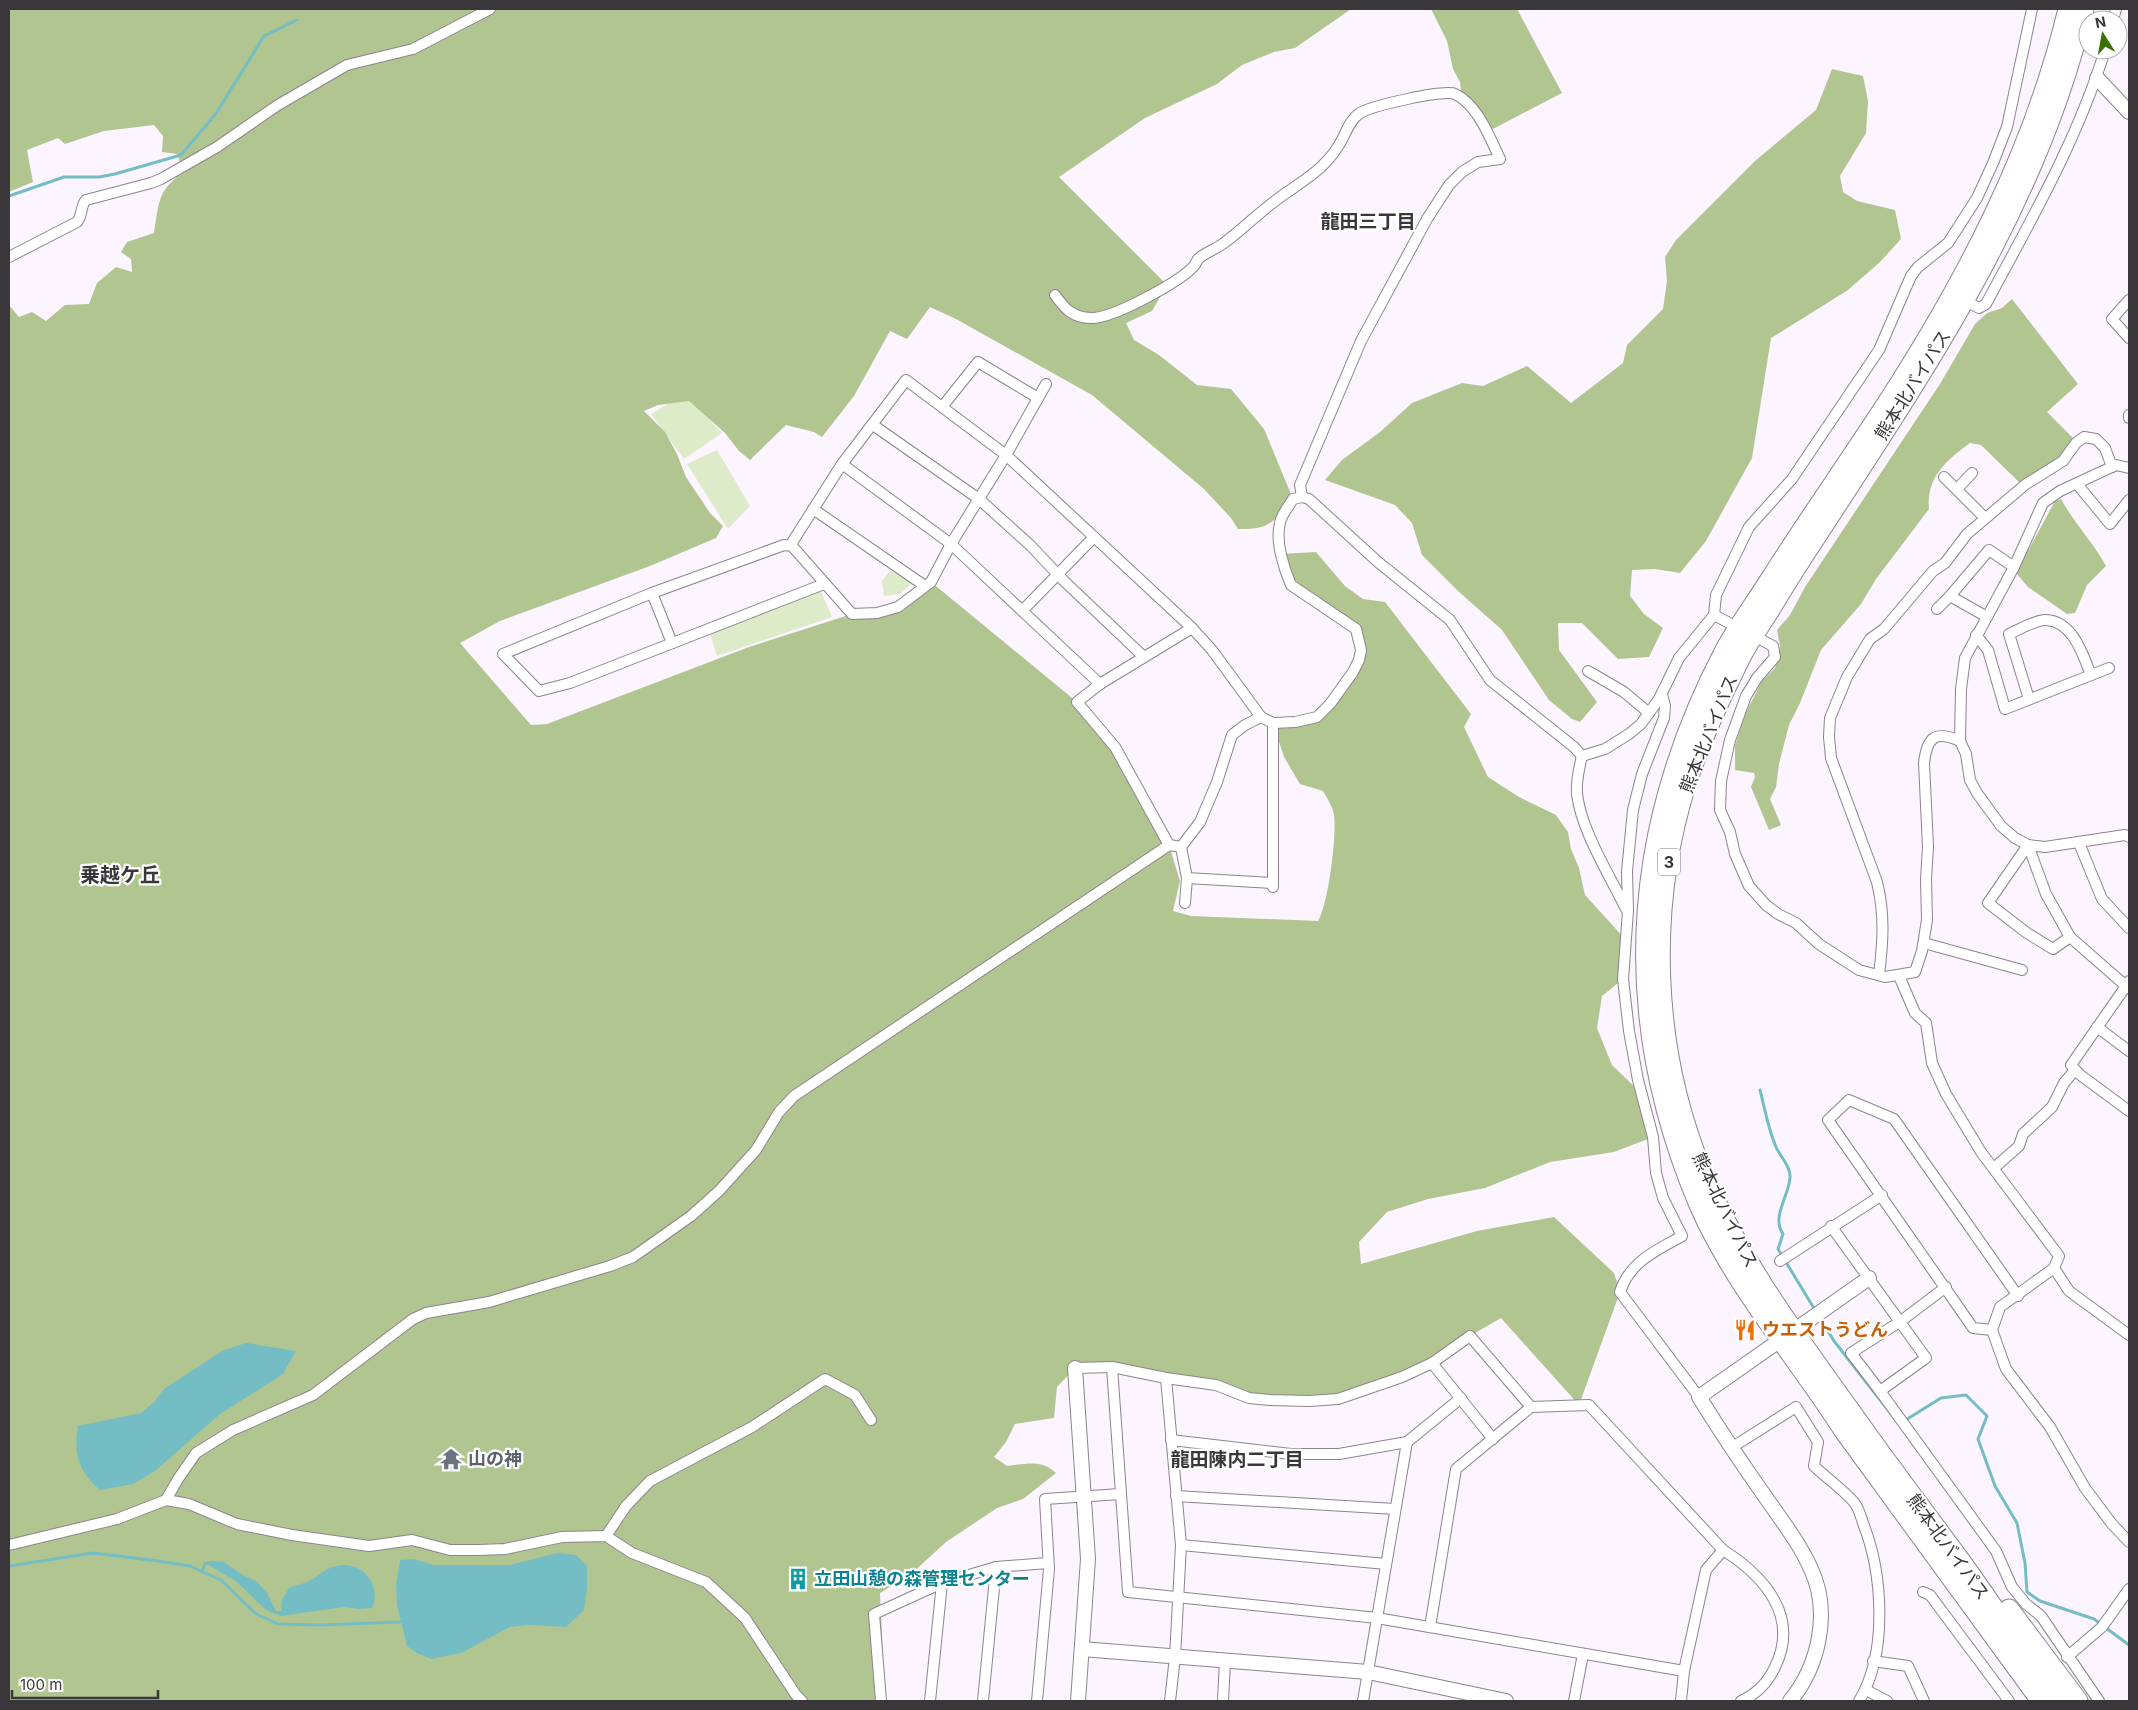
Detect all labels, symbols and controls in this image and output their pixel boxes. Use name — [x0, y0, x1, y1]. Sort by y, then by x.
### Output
north arrow — [2078, 10, 2128, 60]
text: N — [2094, 12, 2107, 31]
district label: 龍田三丁目 — [1320, 210, 1416, 233]
street label: 熊本北バイパス — [1870, 326, 1955, 444]
street label: 熊本北バイパス — [1675, 672, 1742, 796]
road number: 3 — [1658, 849, 1680, 876]
district label: 乗越ケ丘 — [80, 863, 160, 887]
street label: 熊本北バイパス — [1688, 1149, 1762, 1271]
restaurant icon: ウエストうどん — [1732, 1317, 1758, 1343]
place label: ウエストうどん — [1762, 1319, 1888, 1340]
temple icon: 山の神 — [438, 1446, 464, 1472]
place label: 山の神 — [468, 1448, 522, 1469]
district label: 龍田陳内二丁目 — [1170, 1448, 1304, 1471]
street label: 熊本北バイパス — [1903, 1490, 1994, 1604]
building icon: 立田山憩の森管理センター — [785, 1566, 811, 1592]
place label: 立田山憩の森管理センター — [814, 1568, 1030, 1589]
scale bar — [12, 1668, 159, 1700]
text: 100 m — [20, 1675, 62, 1694]

